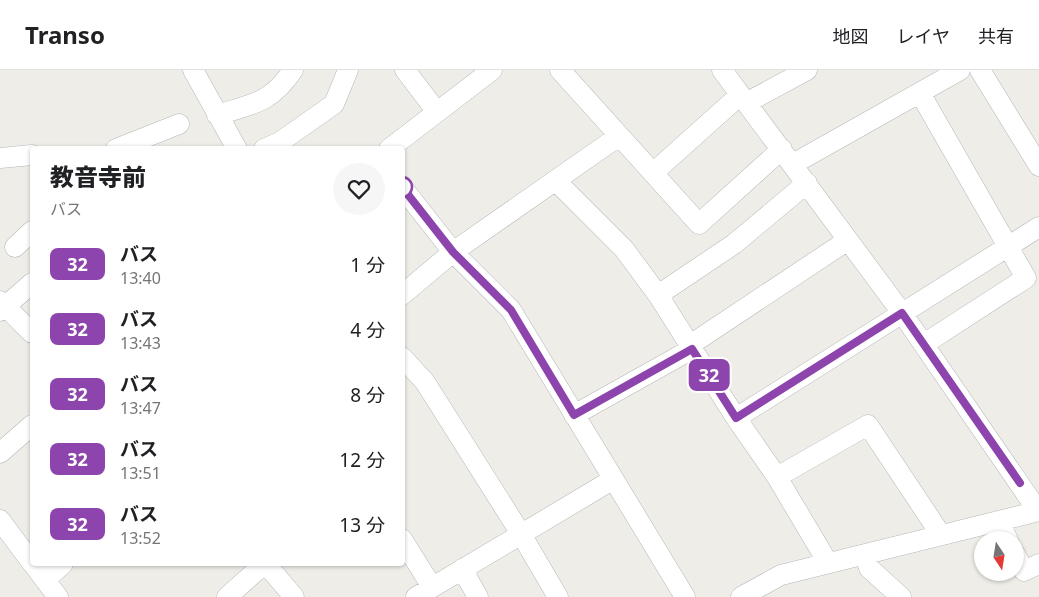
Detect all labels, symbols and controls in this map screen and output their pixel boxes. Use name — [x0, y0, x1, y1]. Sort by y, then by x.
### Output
text: Transo — [25, 18, 105, 51]
text: 地図 — [833, 24, 869, 48]
text: レイヤ — [897, 24, 950, 48]
text: 共有 — [978, 24, 1014, 48]
text: 教音寺前 — [50, 160, 146, 193]
button: heart — [333, 163, 385, 215]
unlabelled marker — [391, 176, 413, 198]
text: バス — [50, 198, 82, 220]
text: バス — [120, 241, 158, 267]
text: 32 — [67, 252, 88, 276]
text: 1 分 — [350, 252, 385, 278]
text: 13:40 — [120, 267, 161, 289]
text: バス — [120, 306, 158, 332]
text: 32 — [67, 317, 88, 341]
text: 4 分 — [350, 317, 385, 343]
text: 13:43 — [120, 332, 161, 354]
line badge: 32 — [686, 359, 732, 391]
text: 32 — [699, 363, 719, 387]
text: バス — [120, 371, 158, 397]
text: 32 — [67, 382, 88, 406]
text: 8 分 — [350, 382, 385, 408]
text: 13:47 — [120, 397, 161, 419]
text: バス — [120, 436, 158, 462]
text: 32 — [67, 447, 88, 471]
text: 12 分 — [339, 447, 385, 473]
text: 13:51 — [120, 462, 161, 484]
text: バス — [120, 501, 158, 527]
text: 32 — [67, 512, 88, 536]
text: 13 分 — [339, 512, 385, 538]
text: 13:52 — [120, 527, 161, 549]
north arrow — [974, 531, 1024, 581]
map controls — [974, 531, 1024, 581]

